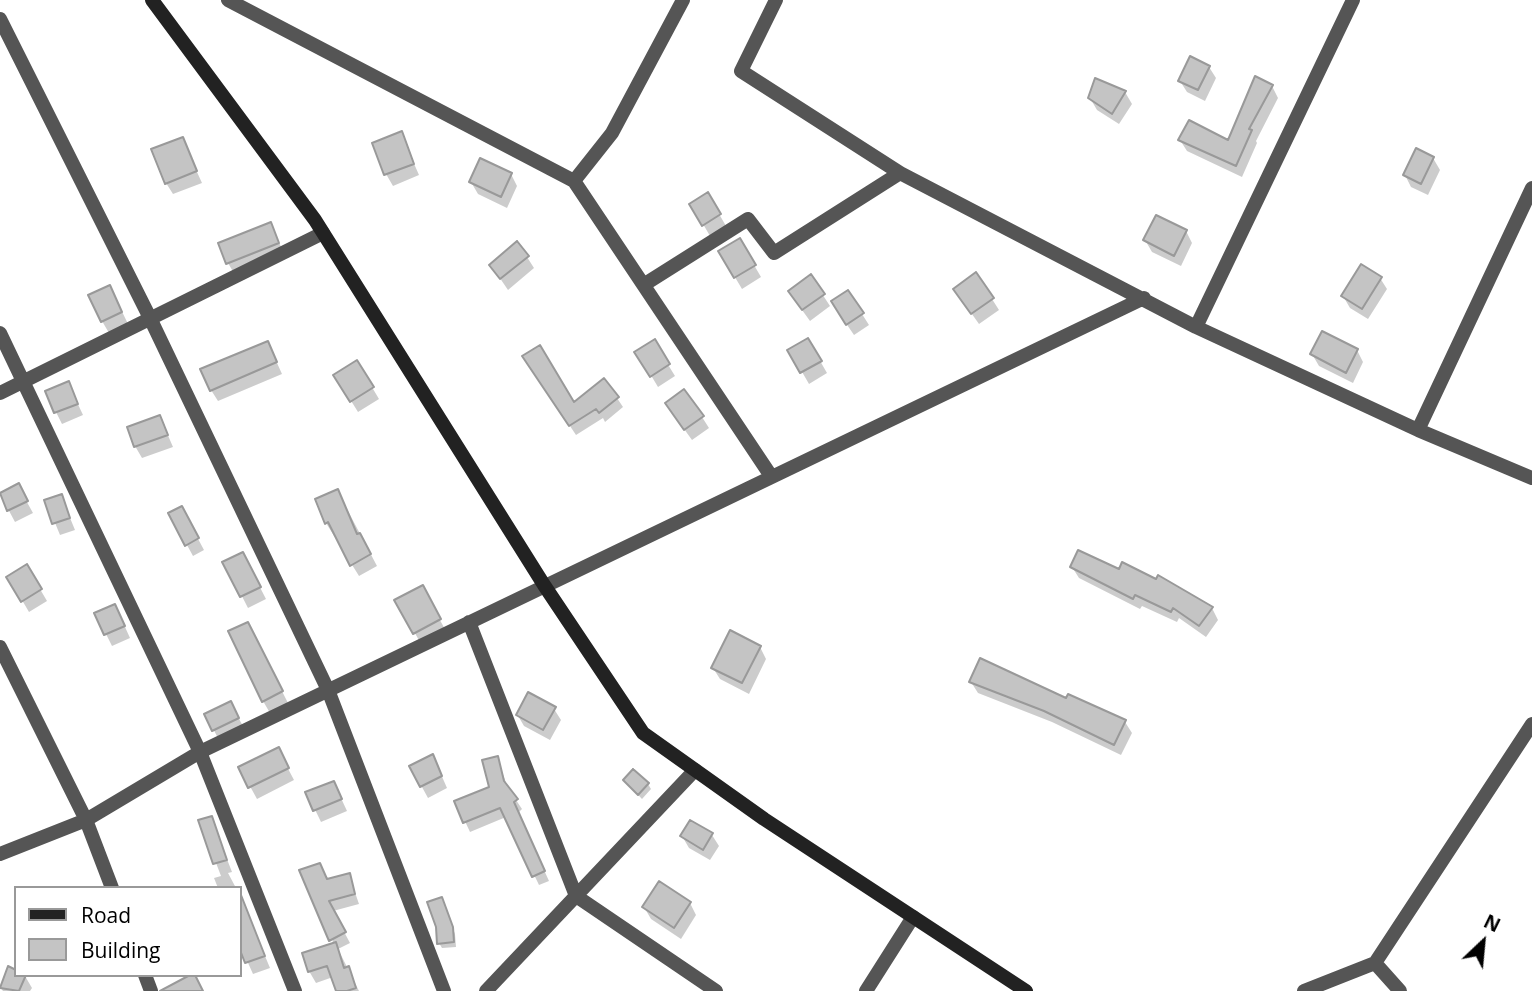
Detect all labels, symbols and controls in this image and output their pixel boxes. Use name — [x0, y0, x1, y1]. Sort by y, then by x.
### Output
legend — [14, 886, 242, 977]
text: Road — [81, 901, 131, 929]
north arrow — [1448, 907, 1518, 977]
text: N — [1480, 908, 1505, 938]
text: Building — [81, 936, 160, 964]

